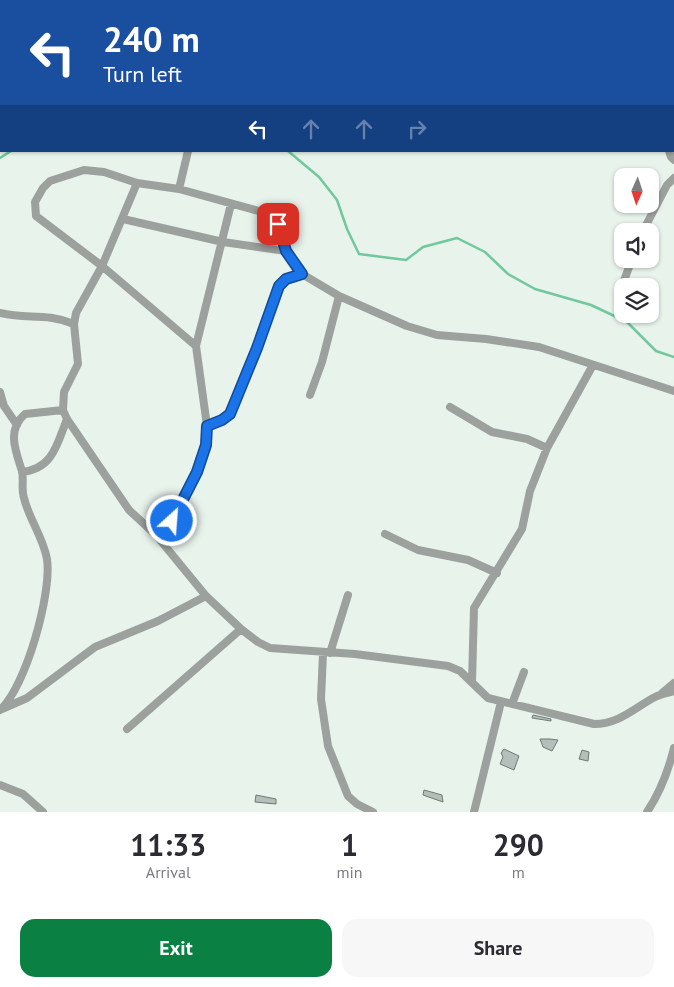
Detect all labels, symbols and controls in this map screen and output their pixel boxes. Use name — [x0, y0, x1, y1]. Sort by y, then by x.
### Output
text: 240 m — [103, 16, 200, 62]
icon: left — [20, 20, 85, 85]
text: Turn left — [103, 60, 182, 88]
icon: left — [244, 115, 272, 143]
icon: ahead — [297, 115, 325, 143]
icon: ahead — [350, 115, 378, 143]
icon: right — [403, 115, 431, 143]
north arrow — [614, 168, 659, 212]
map controls — [614, 168, 659, 323]
pin — [257, 203, 299, 245]
icon: arrive — [264, 210, 292, 238]
button: sound — [614, 223, 659, 268]
button: layers — [614, 278, 659, 323]
position arrow — [145, 494, 197, 546]
text: 11:33 — [130, 825, 206, 864]
text: 1 — [341, 825, 358, 864]
text: 290 — [493, 825, 544, 864]
text: Arrival — [146, 862, 191, 882]
text: min — [337, 862, 363, 882]
text: m — [512, 862, 525, 882]
button: Exit — [20, 919, 332, 977]
button: Share — [342, 919, 654, 977]

